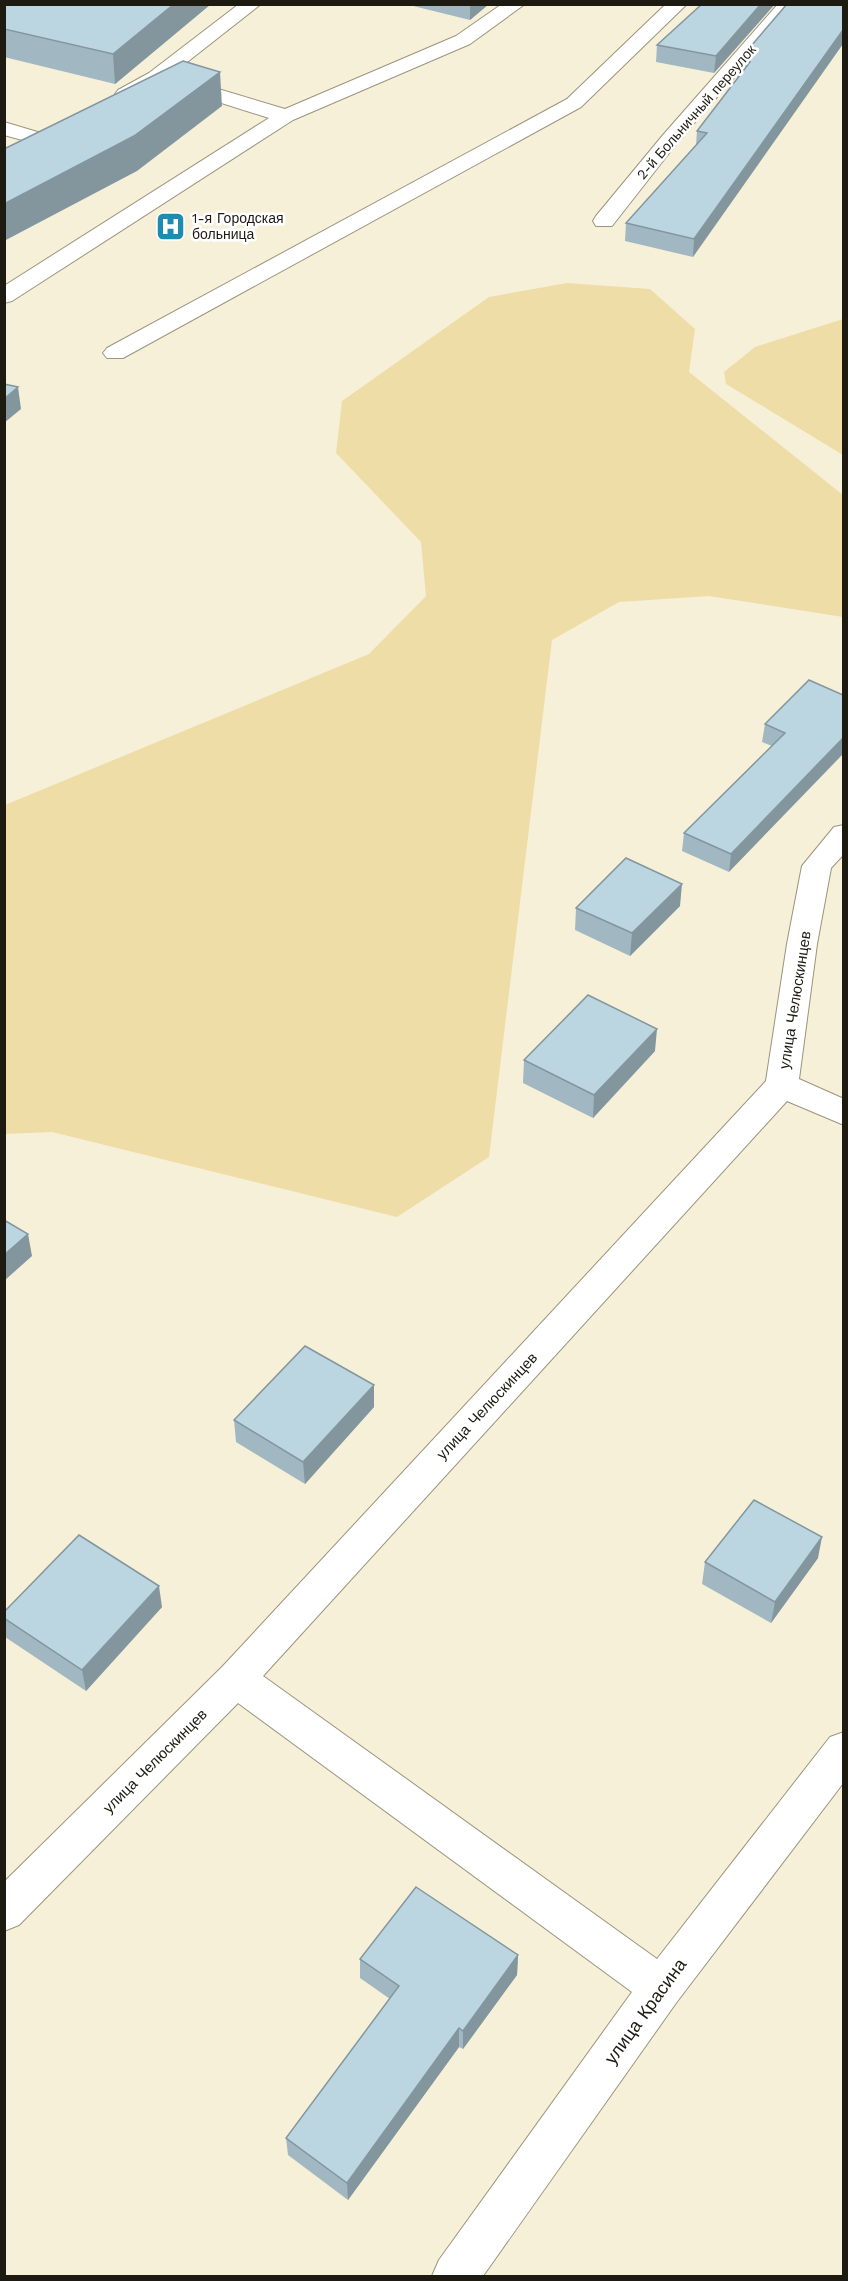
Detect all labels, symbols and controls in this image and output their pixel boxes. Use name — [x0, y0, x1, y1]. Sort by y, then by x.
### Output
street label: 2-й Больничный переулок — [633, 41, 759, 182]
hospital icon: 1-я Городская больница — [155, 210, 187, 242]
place label: 1-я Городская больница — [192, 210, 284, 242]
street label: улица Челюскинцев — [775, 930, 815, 1070]
street label: улица Челюскинцев — [433, 1349, 541, 1463]
street label: улица Челюскинцев — [99, 1705, 211, 1817]
street label: улица Красина — [600, 1953, 691, 2068]

